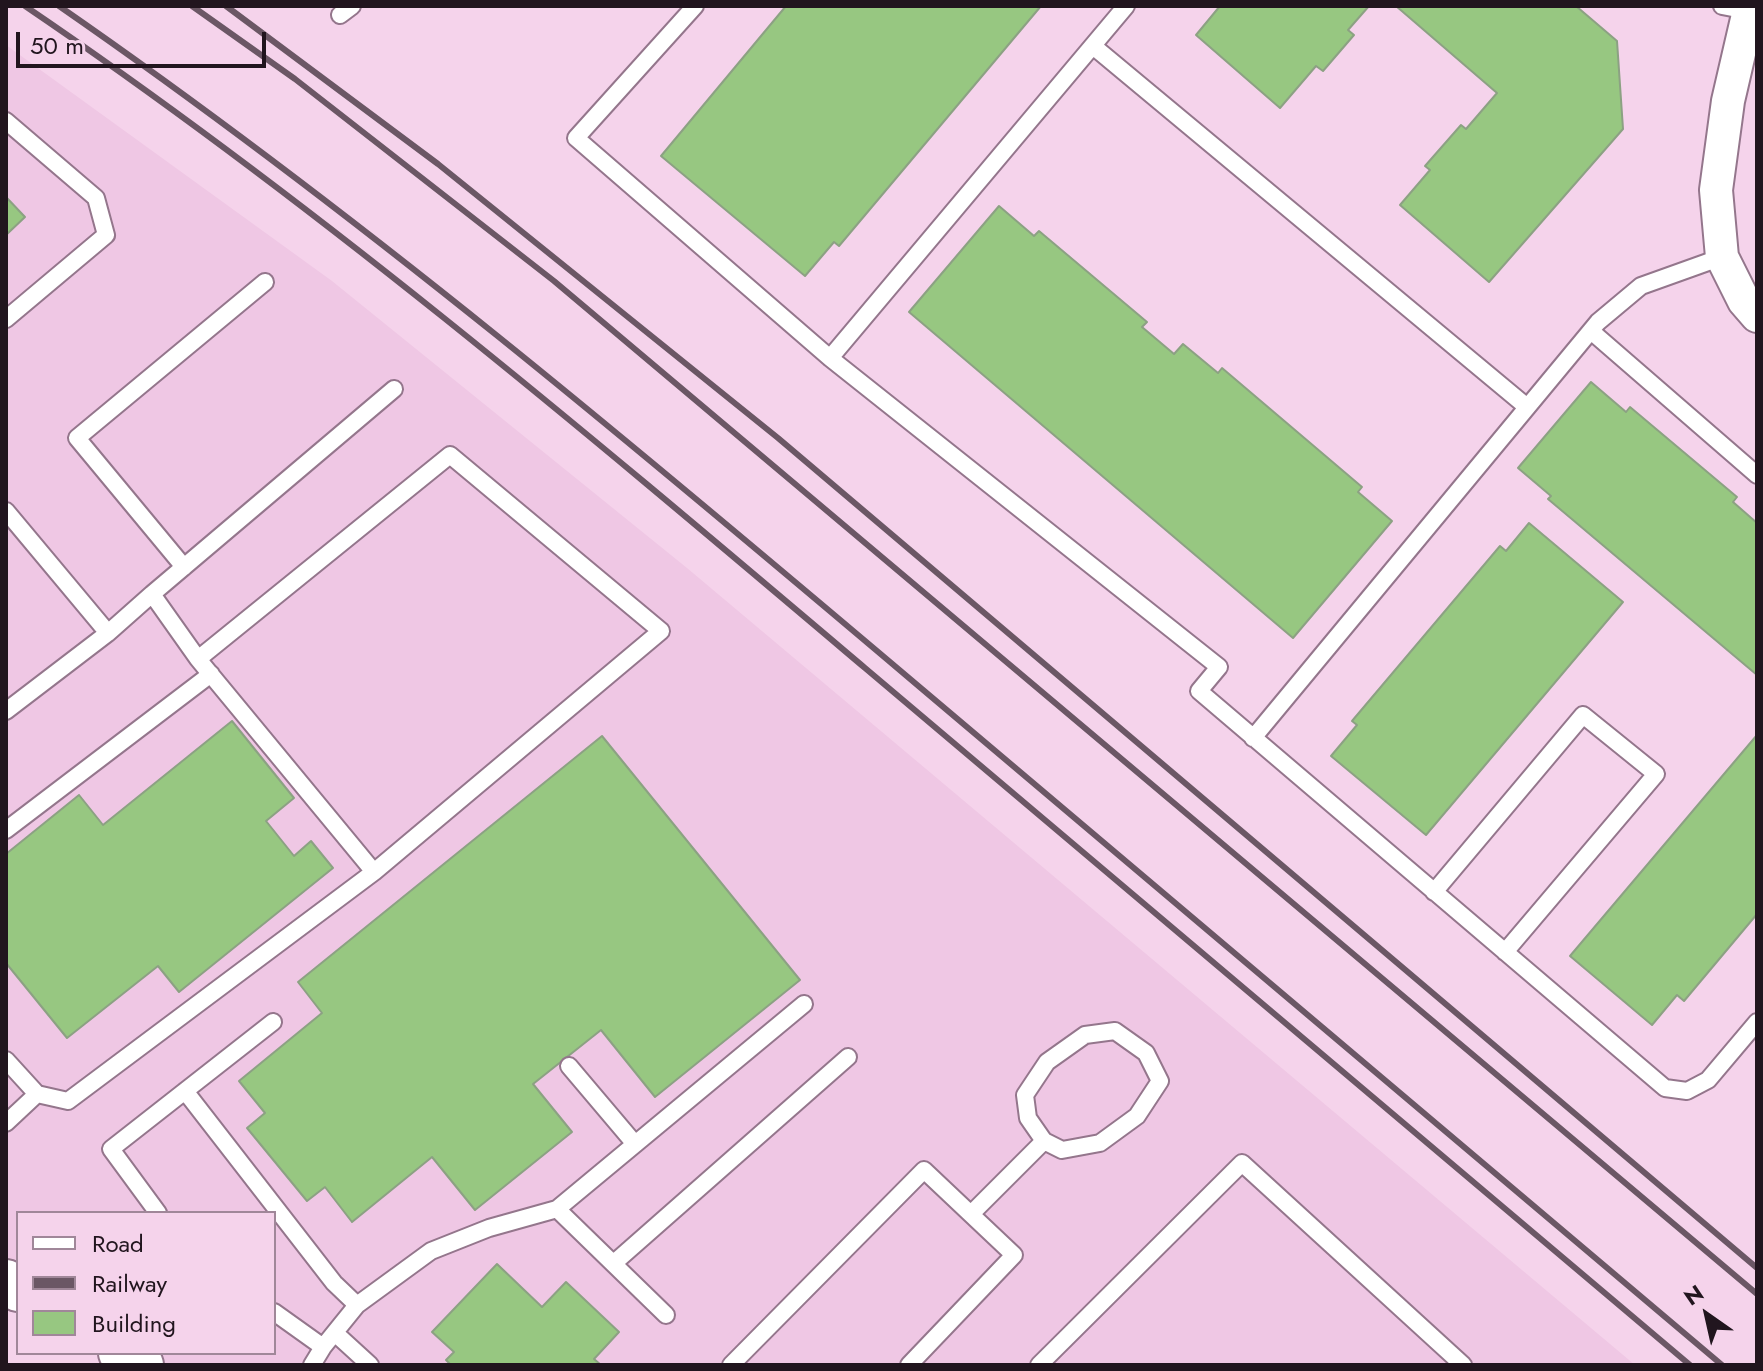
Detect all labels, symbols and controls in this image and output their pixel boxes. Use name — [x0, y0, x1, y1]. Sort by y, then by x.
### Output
scale bar — [20, 16, 270, 66]
text: 50 m — [30, 28, 84, 63]
legend — [16, 1211, 276, 1355]
text: Road — [92, 1226, 144, 1261]
text: Railway — [92, 1266, 167, 1301]
north arrow — [1667, 1275, 1747, 1355]
text: N — [1677, 1277, 1710, 1313]
text: Building — [92, 1306, 176, 1341]

